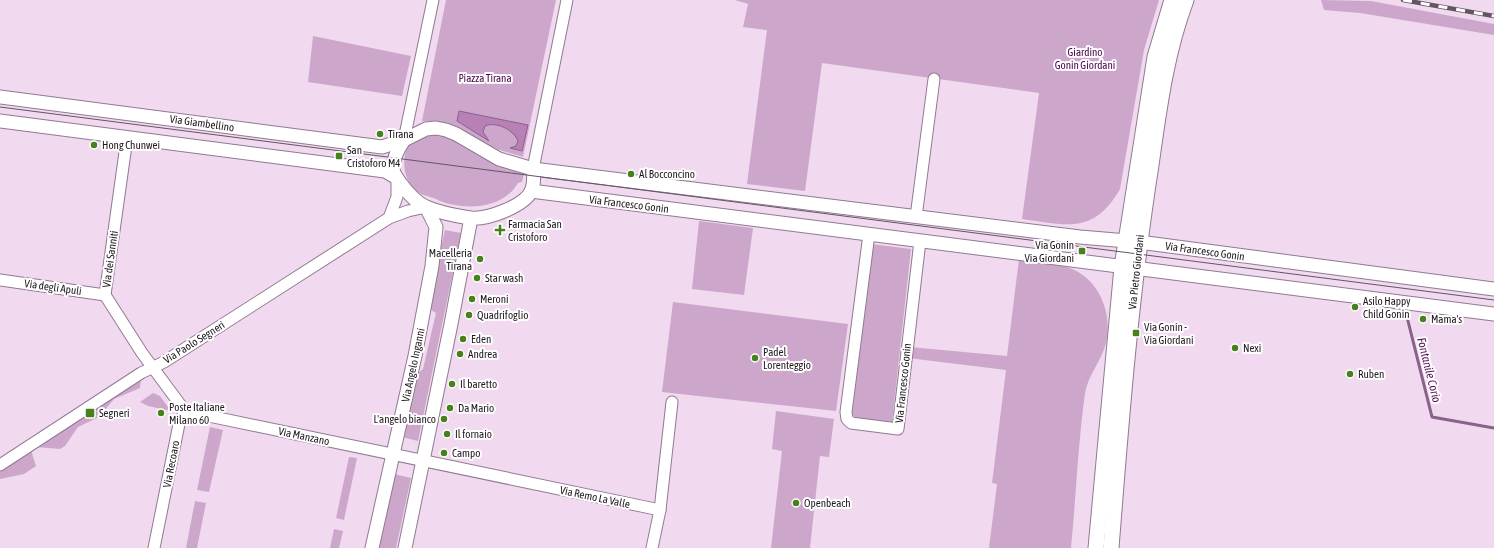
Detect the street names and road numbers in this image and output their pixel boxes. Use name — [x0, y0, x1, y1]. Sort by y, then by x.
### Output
street label: Via Giambellino — [169, 113, 235, 133]
street label: Via Francesco Gonin — [589, 193, 669, 215]
street label: Via dei Sanniti — [100, 230, 120, 288]
street label: Via Pietro Giordani — [1126, 234, 1146, 310]
street label: Via Francesco Gonin — [1164, 239, 1246, 263]
street label: Via degli Apuli — [24, 277, 82, 297]
street label: Via Paolo Segneri — [161, 318, 227, 366]
street label: Via Angelo Inganni — [399, 327, 427, 403]
street label: Via Francesco Gonin — [893, 343, 913, 423]
street label: Via Manzano — [277, 425, 331, 447]
street label: Via Recoaro — [161, 439, 181, 489]
street label: Via Remo La Valle — [559, 484, 631, 510]

